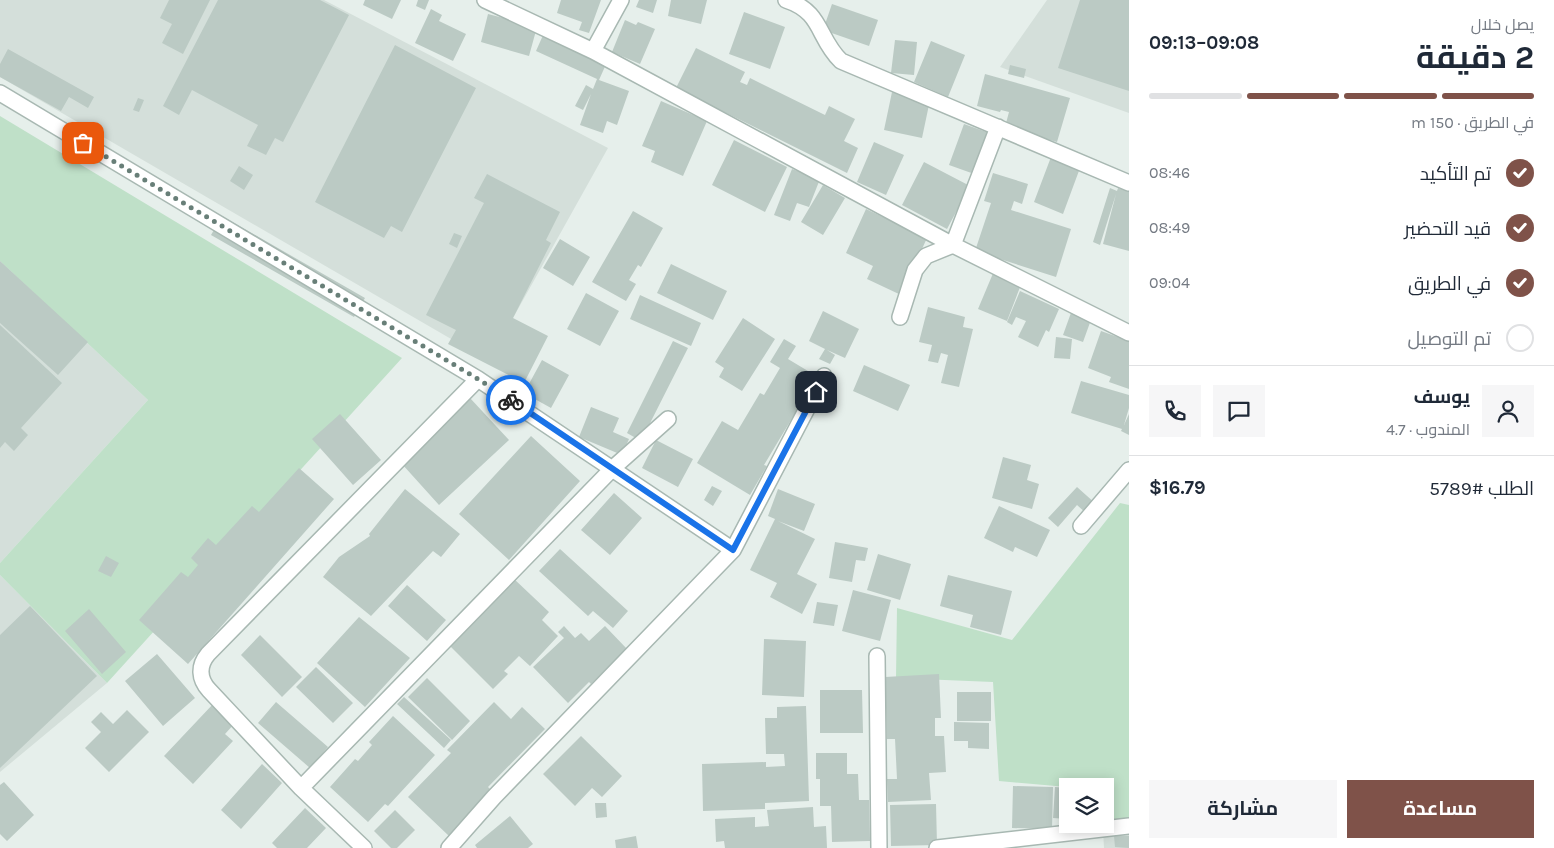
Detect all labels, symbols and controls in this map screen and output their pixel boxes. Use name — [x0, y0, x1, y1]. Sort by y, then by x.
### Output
text: يصل خلال — [1471, 15, 1534, 34]
text: 09:08–09:13 — [1149, 32, 1259, 54]
text: 2 دقيقة — [1416, 39, 1534, 76]
text: في الطريق · 150 m — [1411, 113, 1534, 132]
pin — [62, 122, 104, 164]
icon: bag — [69, 129, 97, 157]
icon: check — [1506, 159, 1534, 187]
text: 08:46 — [1149, 163, 1190, 182]
text: تم التأكيد — [1420, 163, 1491, 185]
icon: check — [1506, 214, 1534, 242]
text: 08:49 — [1149, 218, 1190, 237]
text: قيد التحضير — [1404, 218, 1491, 240]
icon: check — [1506, 269, 1534, 297]
text: 09:04 — [1149, 273, 1190, 292]
text: في الطريق — [1408, 273, 1491, 295]
text: تم التوصيل — [1408, 328, 1491, 350]
pin — [795, 371, 837, 413]
courier — [486, 375, 536, 425]
icon: home — [802, 378, 830, 406]
button: phone — [1149, 385, 1201, 437]
button: chat — [1213, 385, 1265, 437]
button: person — [1482, 385, 1534, 437]
icon: bike — [497, 386, 525, 414]
text: يوسف — [1414, 386, 1470, 408]
text: المندوب · 4.7 — [1386, 420, 1470, 439]
text: $16.79 — [1149, 477, 1206, 499]
text: الطلب #5789 — [1429, 478, 1534, 500]
map controls — [1059, 778, 1114, 833]
button: layers — [1059, 778, 1114, 833]
button: مشاركة — [1149, 780, 1337, 838]
button: مساعدة — [1347, 780, 1534, 838]

